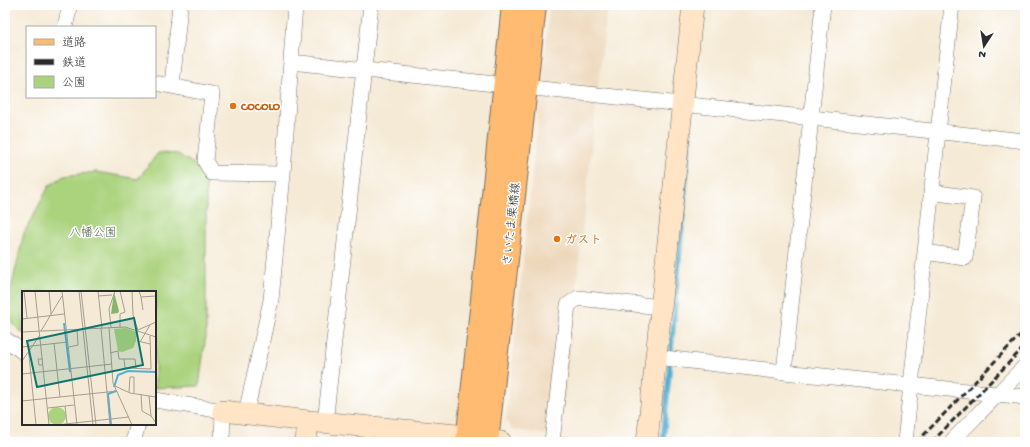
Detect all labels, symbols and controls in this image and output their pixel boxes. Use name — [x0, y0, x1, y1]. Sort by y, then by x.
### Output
legend — [26, 26, 156, 98]
north arrow — [964, 26, 1004, 66]
text: 道路 — [62, 36, 86, 51]
text: N — [978, 47, 987, 60]
text: 鉄道 — [62, 56, 86, 71]
text: 公園 — [62, 76, 86, 91]
marker: COCOLO — [228, 101, 238, 111]
place label: COCOLO — [240, 101, 281, 115]
street label: さいたま栗橋線 — [501, 182, 524, 266]
park label: 八幡公園 — [69, 226, 117, 241]
marker: ガスト — [552, 234, 562, 244]
place label: ガスト — [565, 234, 602, 248]
inset map — [22, 291, 156, 425]

